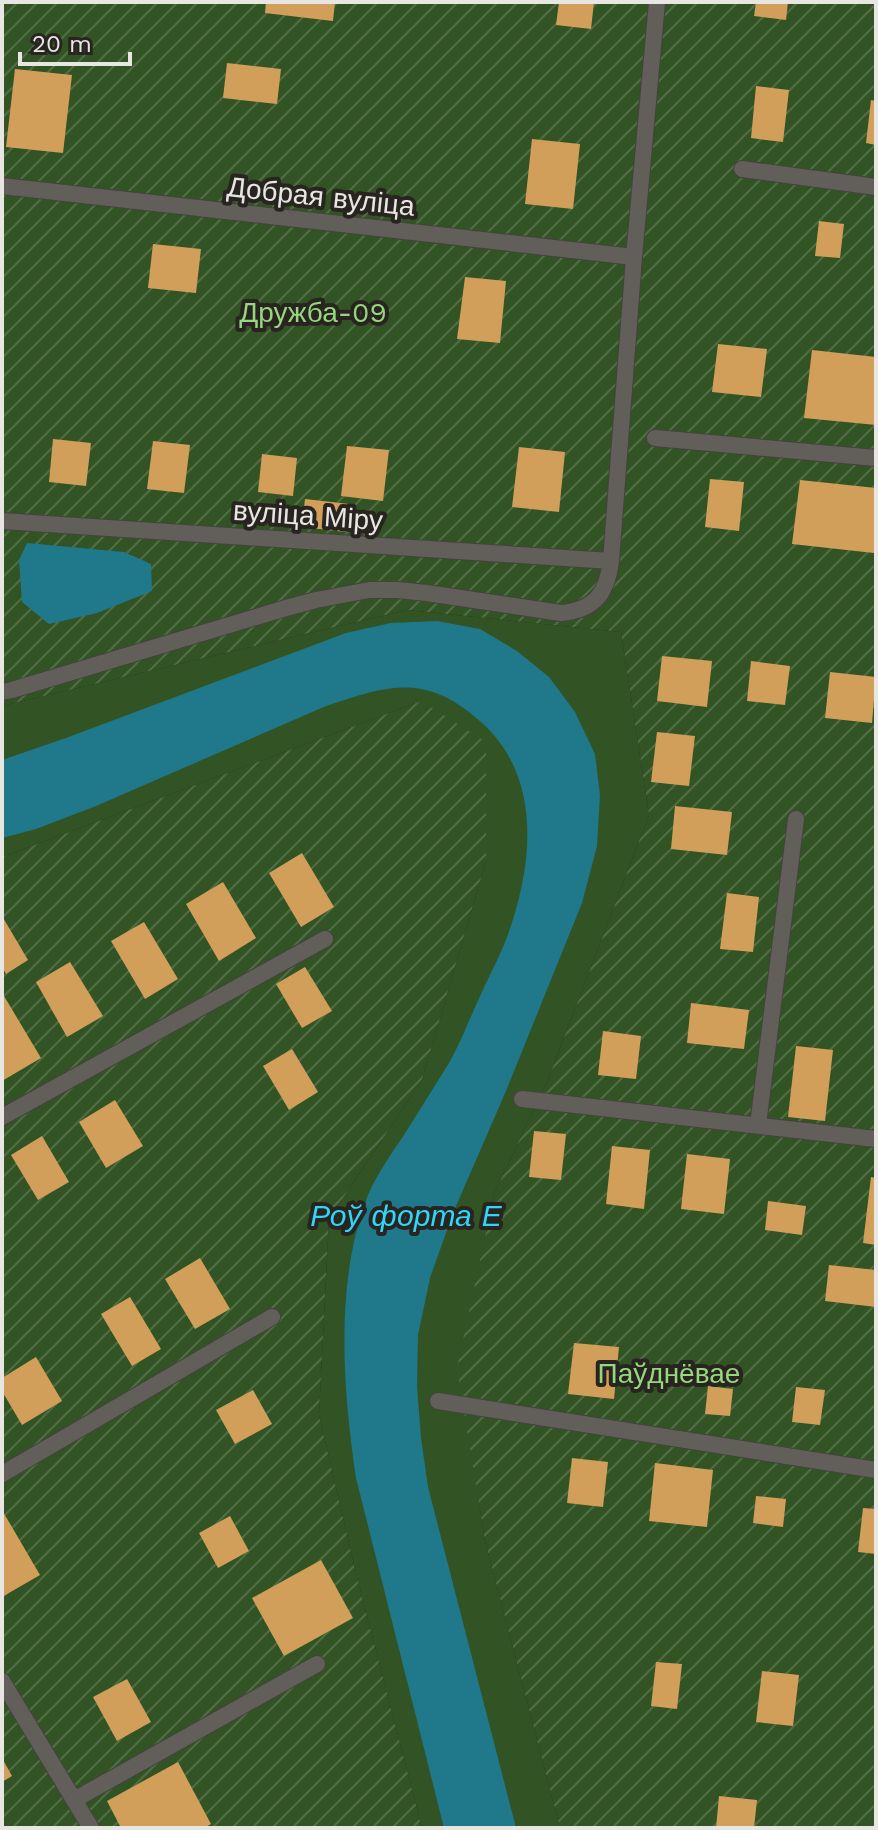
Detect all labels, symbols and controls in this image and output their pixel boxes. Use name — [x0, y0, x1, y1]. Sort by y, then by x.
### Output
scale bar — [20, 16, 130, 66]
text: 20 m — [32, 30, 92, 58]
street label: Добрая вуліца — [225, 170, 417, 223]
park label: Дружба-09 — [239, 296, 387, 329]
street label: вуліца Міру — [232, 494, 384, 537]
water label: Роў форта Е — [310, 1198, 503, 1233]
park label: Паўднёвае — [598, 1357, 740, 1390]

